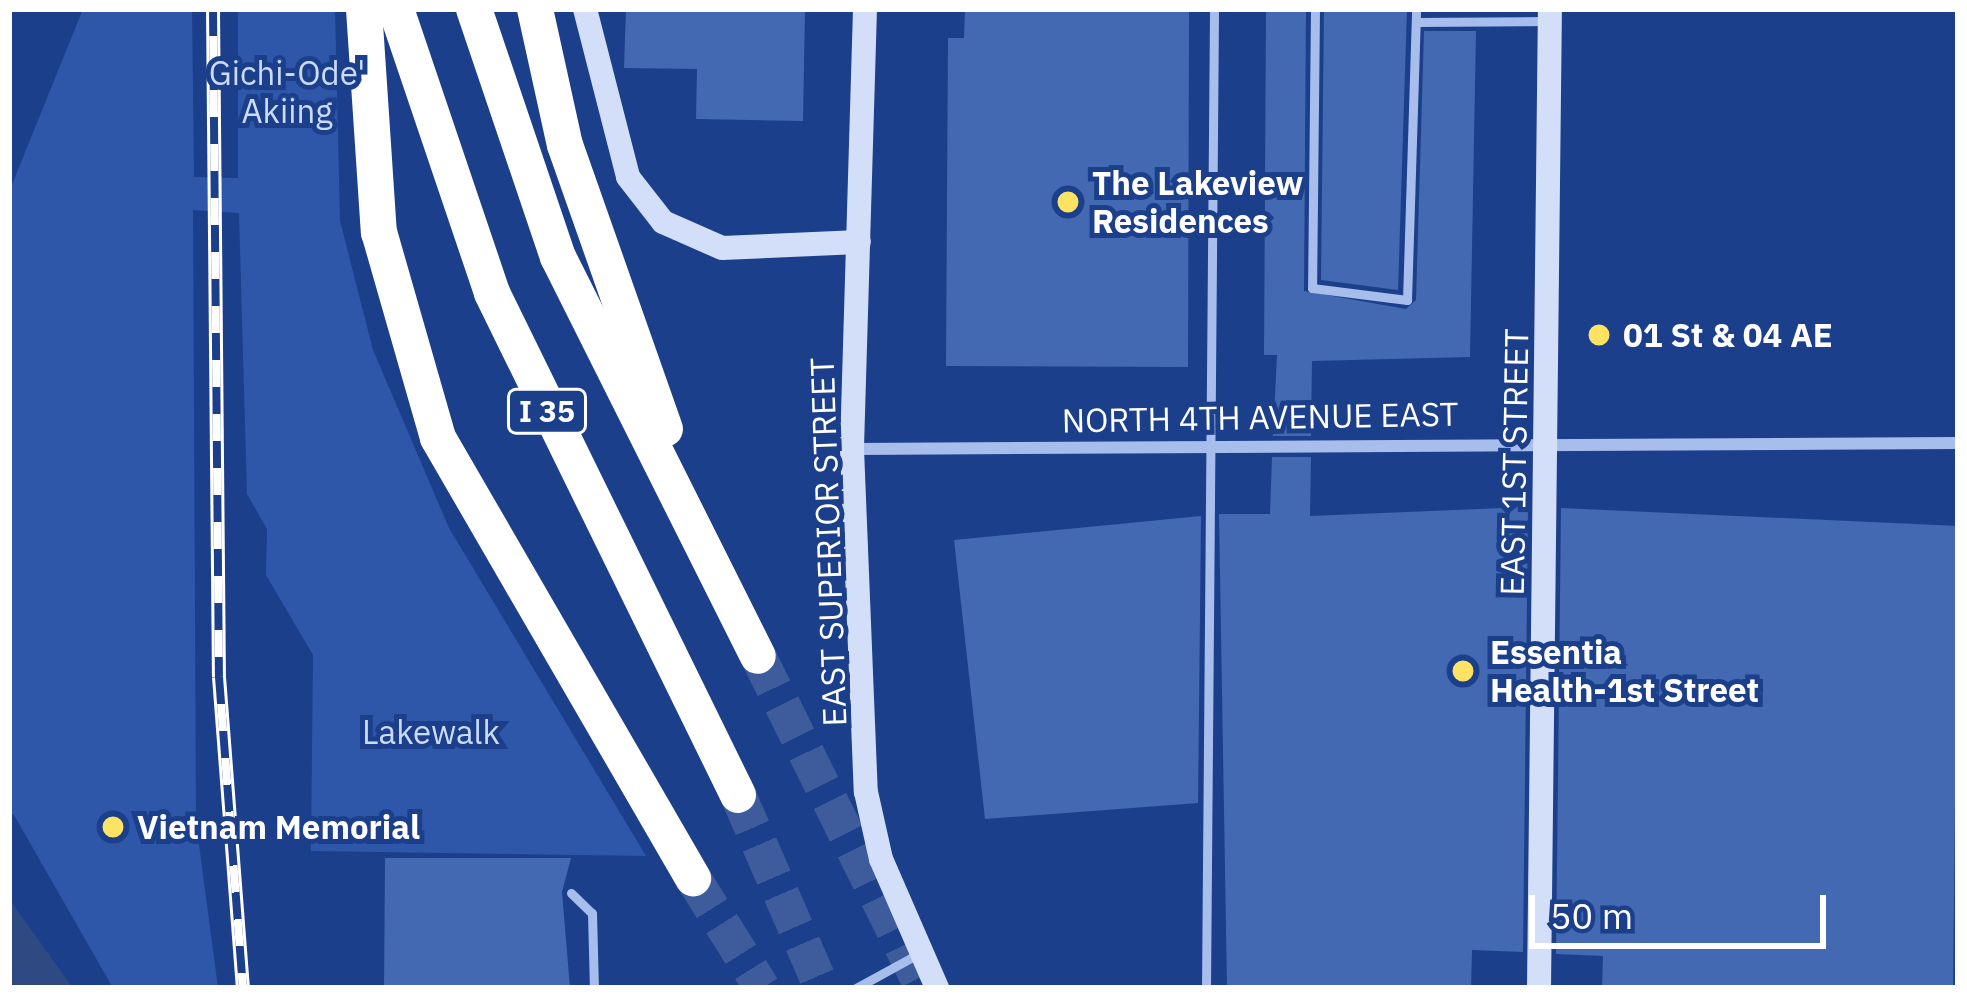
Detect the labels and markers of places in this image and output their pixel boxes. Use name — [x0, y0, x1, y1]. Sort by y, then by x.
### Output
place label: The Lakeview Residences — [1092, 163, 1303, 241]
marker: The Lakeview Residences — [1055, 189, 1081, 215]
place label: 01 St & 04 AE — [1623, 315, 1833, 355]
marker: 01 St & 04 AE — [1586, 322, 1612, 348]
place label: Essentia Health-1st Street — [1490, 632, 1759, 710]
marker: Essentia Health-1st Street — [1447, 655, 1479, 687]
place label: Vietnam Memorial — [137, 807, 420, 847]
marker: Vietnam Memorial — [100, 814, 126, 840]

